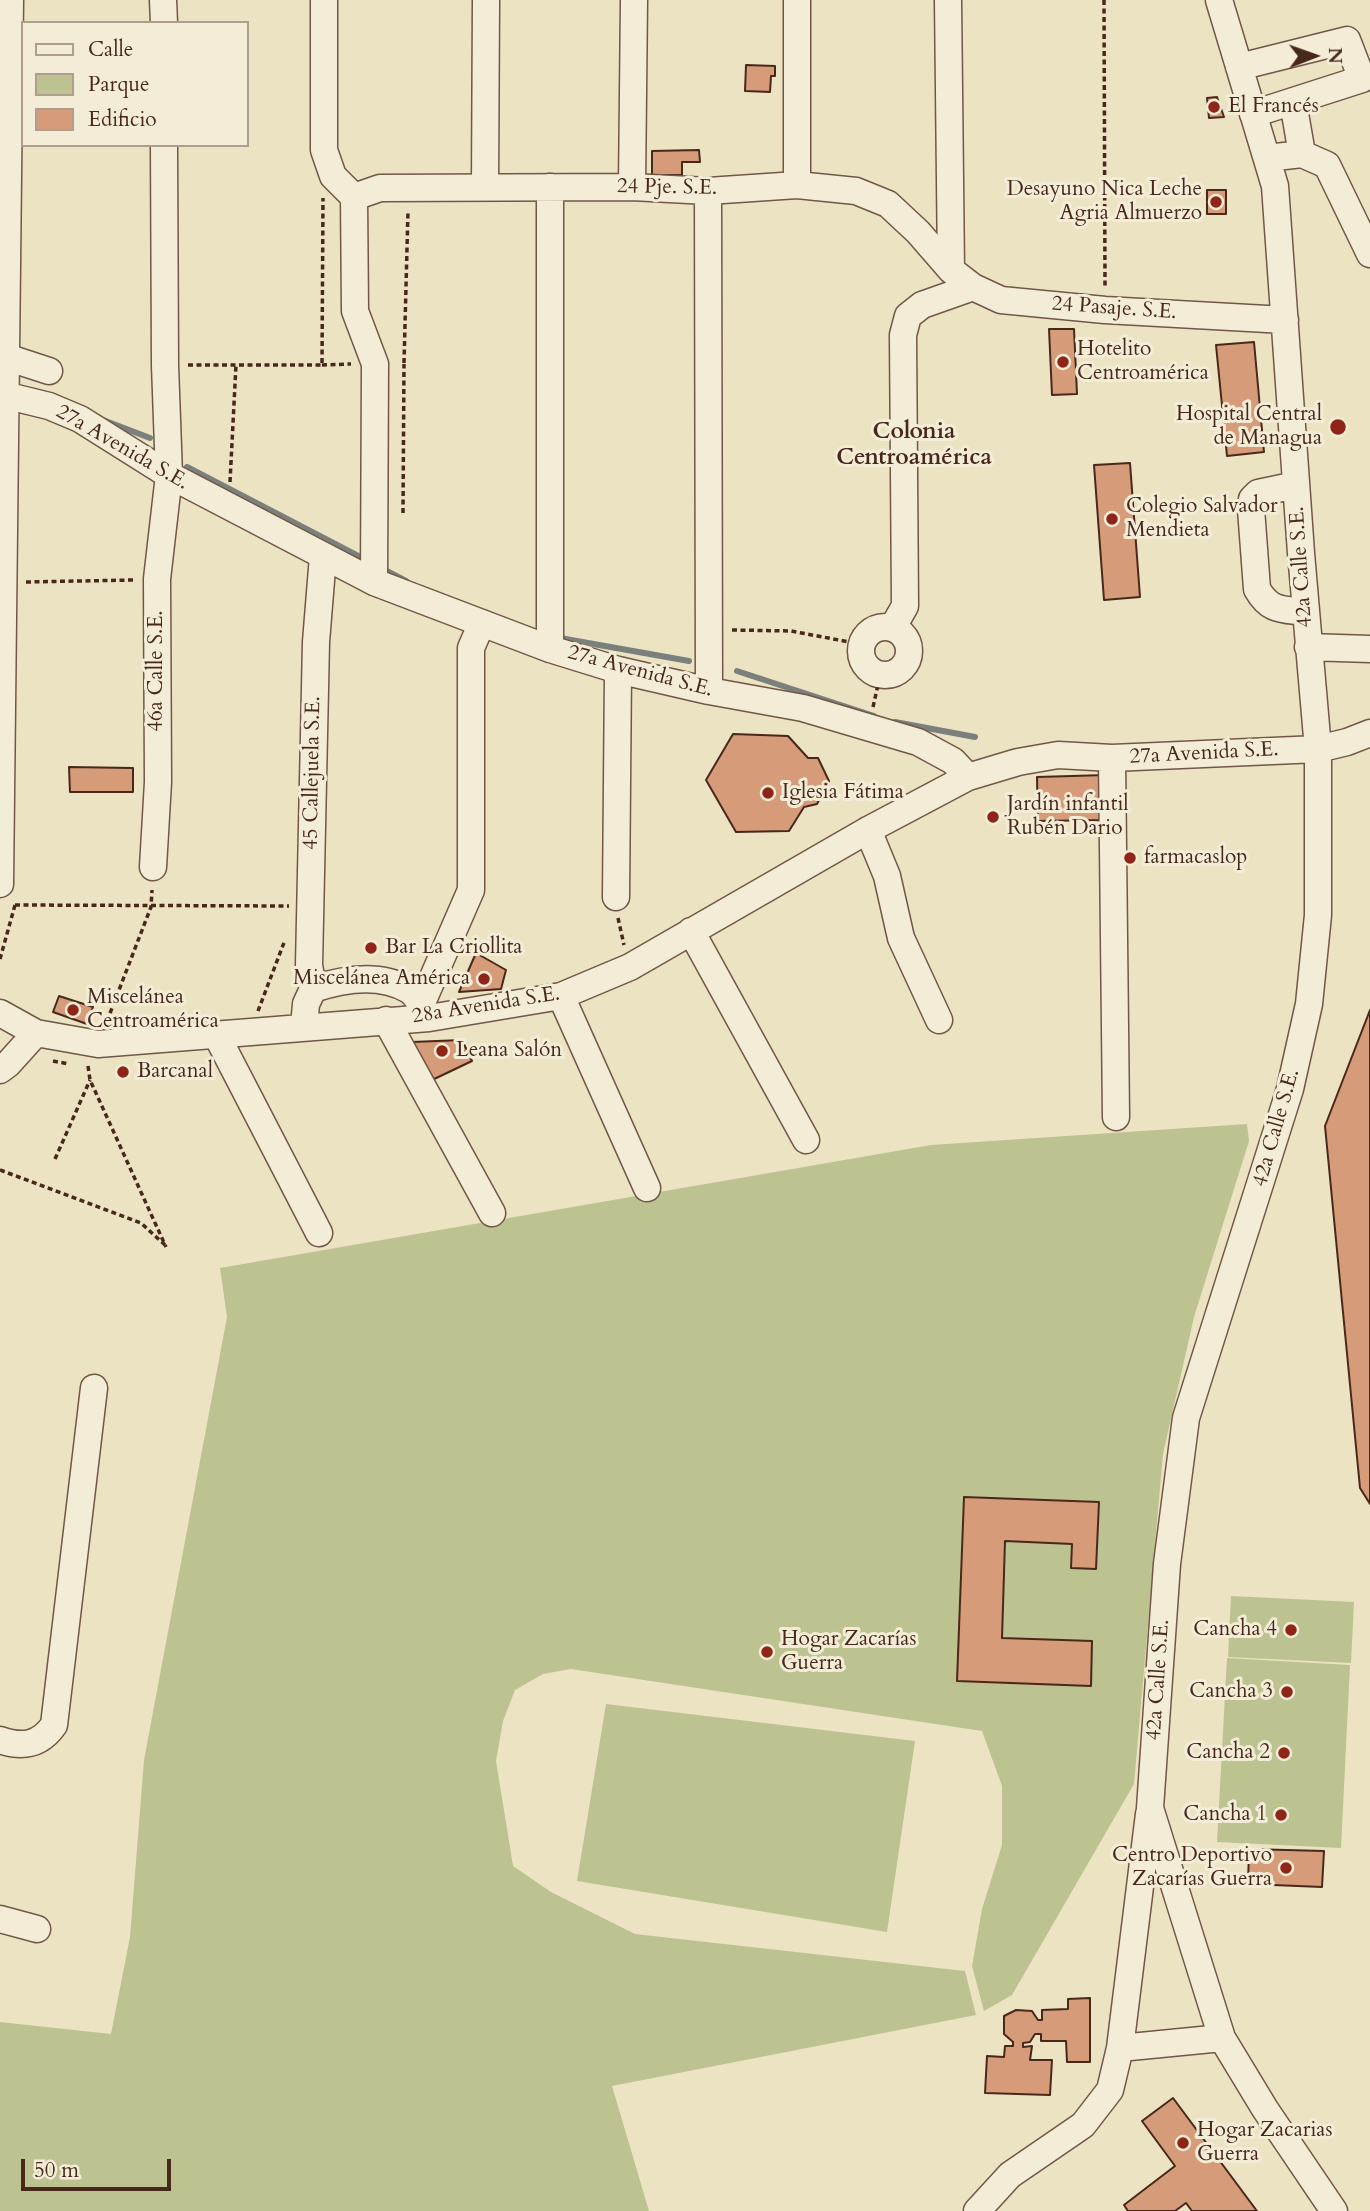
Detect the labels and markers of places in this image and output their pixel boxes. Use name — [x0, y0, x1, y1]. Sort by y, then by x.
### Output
place label: El Francés — [1228, 94, 1319, 120]
marker: El Francés — [1206, 99, 1222, 115]
place label: Desayuno Nica Leche Agria Almuerzo — [1007, 177, 1202, 227]
marker: Desayuno Nica Leche Agria Almuerzo — [1208, 194, 1224, 210]
place label: Hotelito Centroamérica — [1077, 337, 1209, 387]
marker: Hotelito Centroamérica — [1055, 354, 1071, 370]
place label: Hospital Central de Managua — [1176, 402, 1322, 452]
marker: Hospital Central de Managua — [1328, 417, 1348, 437]
place label: Colegio Salvador Mendieta — [1126, 494, 1278, 544]
marker: Colegio Salvador Mendieta — [1104, 511, 1120, 527]
place label: Iglesia Fátima — [782, 780, 904, 806]
marker: Iglesia Fátima — [760, 785, 776, 801]
place label: Jardín infantil Rubén Dario — [1007, 792, 1129, 842]
marker: Jardín infantil Rubén Dario — [985, 809, 1001, 825]
place label: farmacaslop — [1144, 845, 1248, 871]
marker: farmacaslop — [1122, 850, 1138, 866]
place label: Bar La Criollita — [385, 935, 522, 961]
marker: Bar La Criollita — [363, 940, 379, 956]
place label: Miscelánea América — [293, 966, 470, 992]
marker: Miscelánea América — [476, 971, 492, 987]
place label: Miscelánea Centroamérica — [87, 985, 219, 1035]
marker: Miscelánea Centroamérica — [65, 1002, 81, 1018]
place label: Leana Salón — [456, 1038, 562, 1064]
marker: Leana Salón — [434, 1043, 450, 1059]
place label: Barcanal — [137, 1059, 213, 1085]
marker: Barcanal — [115, 1064, 131, 1080]
place label: Cancha 4 — [1193, 1617, 1277, 1643]
marker: Cancha 4 — [1283, 1622, 1299, 1638]
place label: Hogar Zacarías Guerra — [781, 1627, 916, 1677]
marker: Hogar Zacarías Guerra — [759, 1644, 775, 1660]
place label: Cancha 3 — [1189, 1679, 1273, 1705]
marker: Cancha 3 — [1279, 1684, 1295, 1700]
place label: Cancha 2 — [1186, 1740, 1270, 1766]
marker: Cancha 2 — [1276, 1745, 1292, 1761]
place label: Cancha 1 — [1183, 1802, 1267, 1828]
marker: Cancha 1 — [1273, 1807, 1289, 1823]
place label: Centro Deportivo Zacarías Guerra — [1112, 1843, 1272, 1893]
marker: Centro Deportivo Zacarías Guerra — [1278, 1860, 1294, 1876]
place label: Hogar Zacarias Guerra — [1197, 2118, 1332, 2168]
marker: Hogar Zacarias Guerra — [1175, 2135, 1191, 2151]

